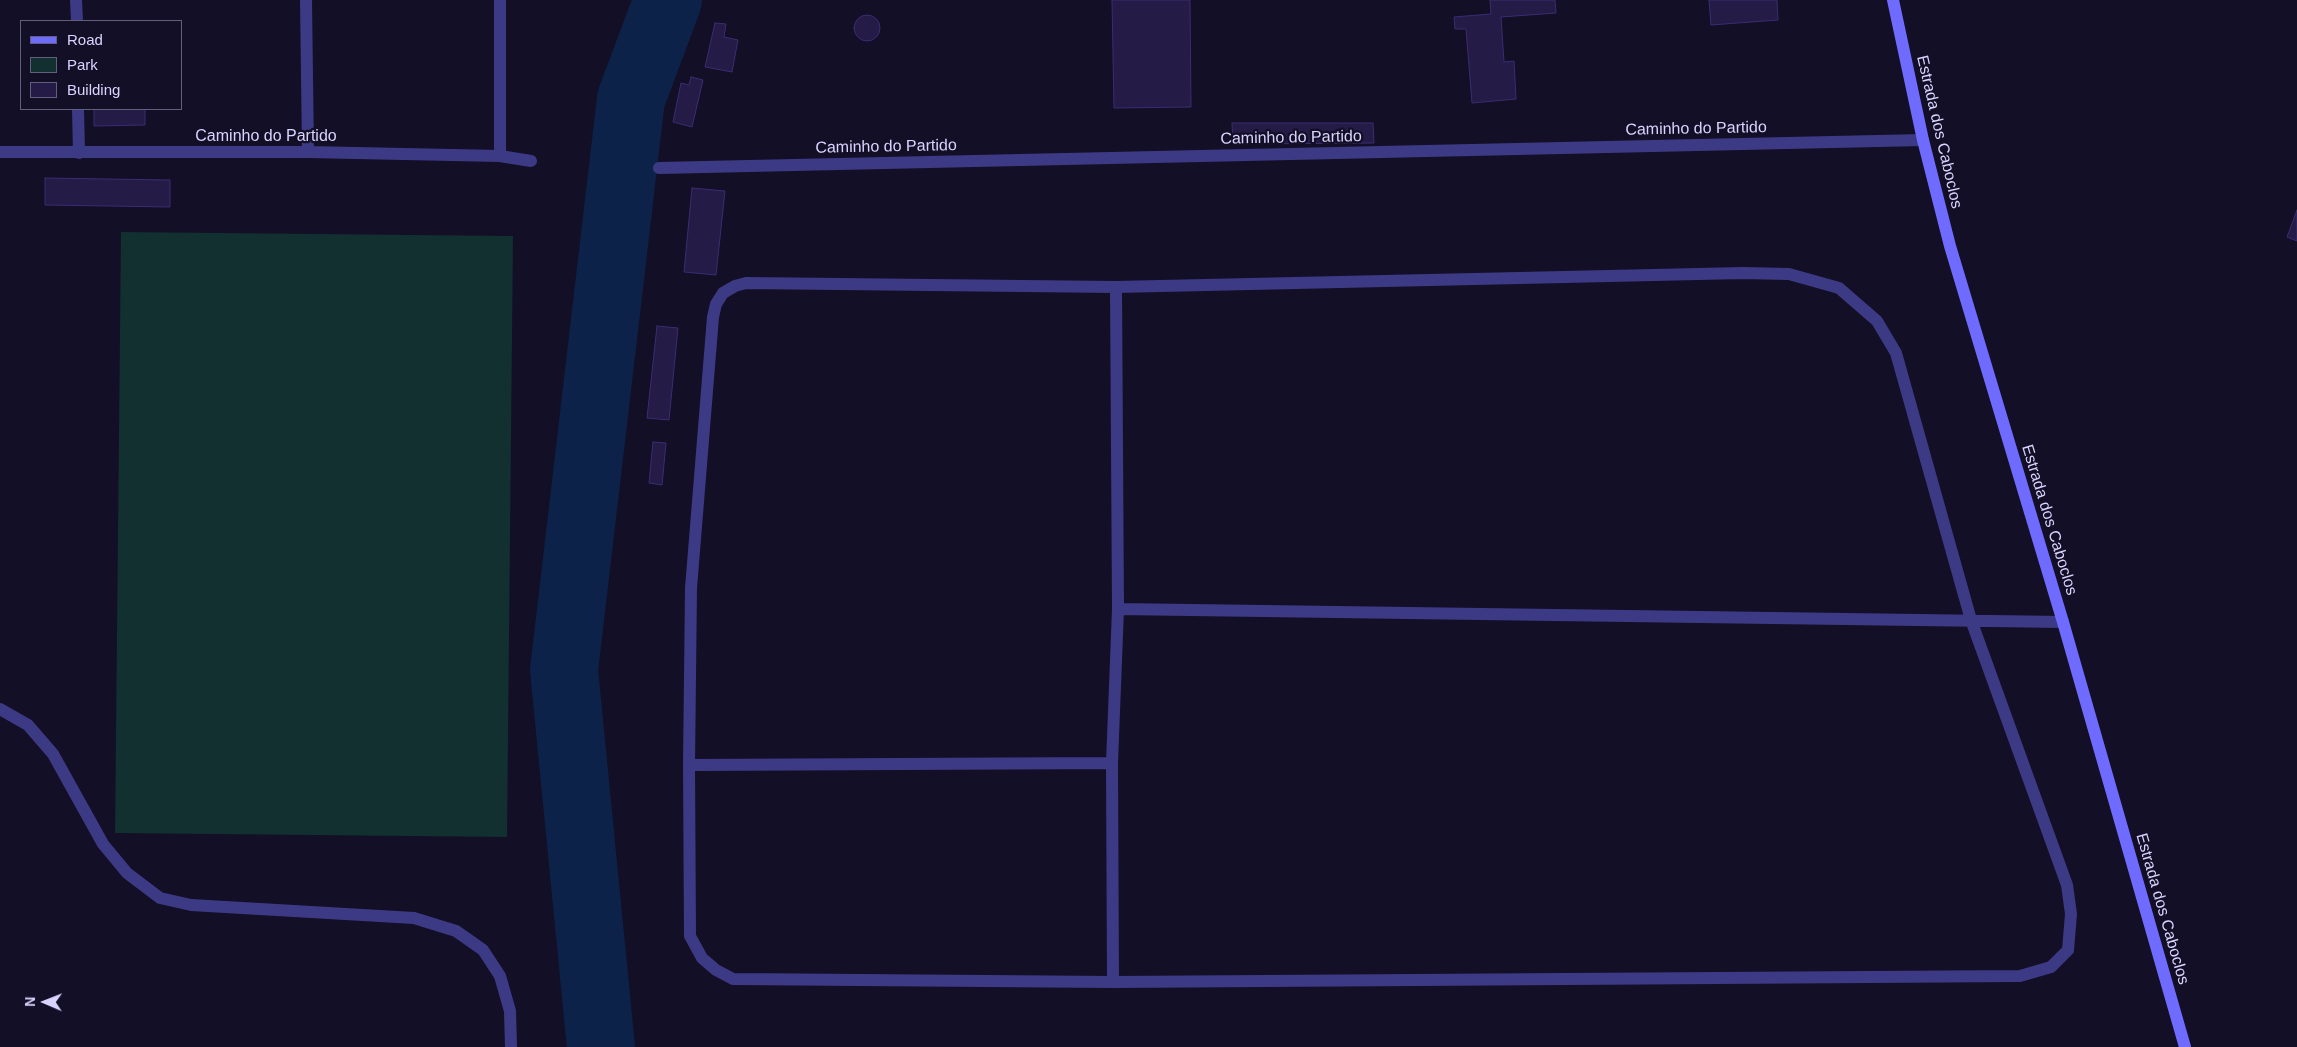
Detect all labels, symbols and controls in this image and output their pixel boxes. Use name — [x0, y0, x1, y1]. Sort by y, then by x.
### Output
legend — [20, 20, 182, 110]
text: Road — [67, 31, 103, 48]
street label: Estrada dos Caboclos — [1912, 54, 1966, 210]
text: Park — [67, 56, 98, 73]
text: Building — [67, 81, 120, 98]
street label: Caminho do Partido — [1625, 118, 1767, 140]
street label: Caminho do Partido — [195, 127, 337, 147]
street label: Caminho do Partido — [1220, 127, 1362, 149]
street label: Caminho do Partido — [815, 136, 957, 158]
street label: Estrada dos Caboclos — [2017, 442, 2081, 598]
street label: Estrada dos Caboclos — [2131, 831, 2193, 987]
north arrow — [20, 977, 70, 1027]
text: N — [22, 997, 38, 1007]

